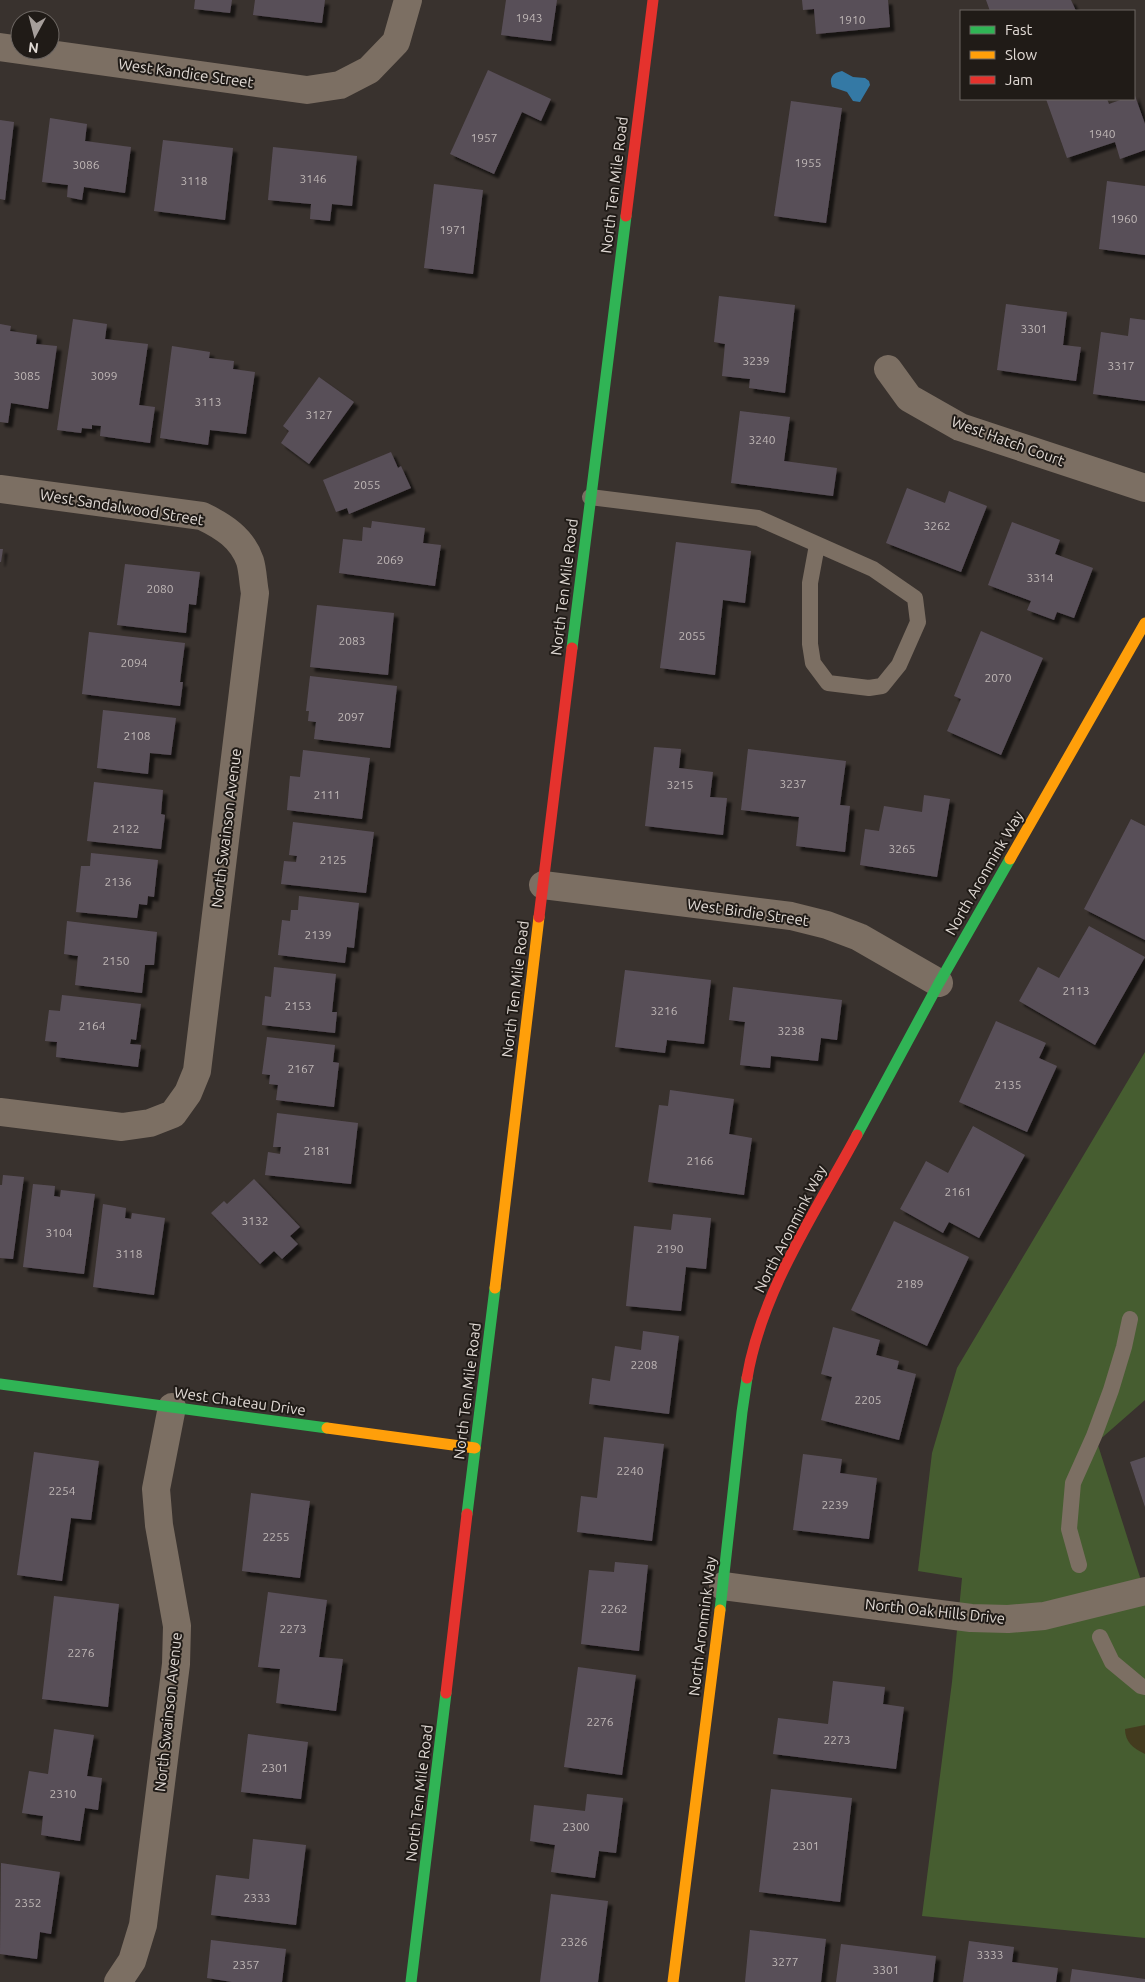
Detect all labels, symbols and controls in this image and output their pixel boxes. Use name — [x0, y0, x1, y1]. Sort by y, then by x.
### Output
north arrow — [10, 10, 60, 60]
legend — [960, 10, 1135, 100]
house number: 1943 — [515, 11, 543, 24]
house number: 1910 — [838, 13, 866, 26]
text: Fast — [1005, 21, 1033, 38]
text: N — [27, 39, 40, 56]
text: Slow — [1005, 46, 1038, 63]
street label: West Kandice Street — [117, 55, 255, 91]
text: Jam — [1005, 71, 1033, 88]
street label: North Ten Mile Road — [597, 116, 631, 254]
house number: 1940 — [1088, 127, 1116, 140]
house number: 1957 — [470, 131, 498, 144]
house number: 1955 — [794, 156, 822, 169]
house number: 3086 — [72, 158, 100, 171]
house number: 3146 — [299, 172, 327, 185]
house number: 3118 — [180, 174, 208, 187]
house number: 1960 — [1110, 212, 1138, 225]
house number: 1971 — [439, 223, 467, 236]
house number: 3301 — [1020, 322, 1048, 335]
house number: 3239 — [742, 354, 770, 367]
house number: 3317 — [1107, 359, 1135, 372]
house number: 3085 — [13, 369, 41, 382]
house number: 3099 — [90, 369, 118, 382]
house number: 3113 — [194, 395, 222, 408]
house number: 3127 — [305, 408, 333, 421]
street label: West Hatch Court — [949, 413, 1067, 469]
house number: 3240 — [748, 433, 776, 446]
house number: 2055 — [353, 478, 381, 491]
street label: West Sandalwood Street — [39, 486, 205, 528]
street label: North Ten Mile Road — [547, 518, 581, 656]
house number: 3262 — [923, 519, 951, 532]
house number: 2069 — [376, 553, 404, 566]
house number: 3314 — [1026, 571, 1054, 584]
house number: 2080 — [146, 582, 174, 595]
house number: 2055 — [678, 629, 706, 642]
house number: 2083 — [338, 634, 366, 647]
house number: 2094 — [120, 656, 148, 669]
house number: 2070 — [984, 671, 1012, 684]
house number: 2097 — [337, 710, 365, 723]
house number: 2108 — [123, 729, 151, 742]
street label: North Swainson Avenue — [208, 747, 244, 909]
house number: 3237 — [779, 777, 807, 790]
house number: 3215 — [666, 778, 694, 791]
house number: 2111 — [313, 788, 341, 801]
street label: North Aronmink Way — [942, 808, 1026, 938]
house number: 2122 — [112, 822, 140, 835]
house number: 3265 — [888, 842, 916, 855]
house number: 2125 — [319, 853, 347, 866]
house number: 2136 — [104, 875, 132, 888]
street label: West Birdie Street — [686, 895, 810, 929]
street label: North Ten Mile Road — [498, 920, 532, 1058]
house number: 2139 — [304, 928, 332, 941]
house number: 2150 — [102, 954, 130, 967]
house number: 2113 — [1062, 984, 1090, 997]
house number: 2153 — [284, 999, 312, 1012]
house number: 3216 — [650, 1004, 678, 1017]
house number: 2164 — [78, 1019, 106, 1032]
house number: 3238 — [777, 1024, 805, 1037]
house number: 2167 — [287, 1062, 315, 1075]
house number: 2135 — [994, 1078, 1022, 1091]
house number: 2181 — [303, 1144, 331, 1157]
house number: 2166 — [686, 1154, 714, 1167]
street label: North Aronmink Way — [751, 1163, 829, 1295]
house number: 2161 — [944, 1185, 972, 1198]
house number: 3132 — [241, 1214, 269, 1227]
house number: 3104 — [45, 1226, 73, 1239]
house number: 2190 — [656, 1242, 684, 1255]
house number: 3118 — [115, 1247, 143, 1260]
house number: 2189 — [896, 1277, 924, 1290]
street label: North Ten Mile Road — [450, 1322, 484, 1460]
house number: 2208 — [630, 1358, 658, 1371]
street label: West Chateau Drive — [173, 1383, 307, 1419]
house number: 2205 — [854, 1393, 882, 1406]
house number: 2240 — [616, 1464, 644, 1477]
house number: 2254 — [48, 1484, 76, 1497]
house number: 2239 — [821, 1498, 849, 1511]
house number: 2255 — [262, 1530, 290, 1543]
street label: North Aronmink Way — [685, 1555, 719, 1697]
street label: North Oak Hills Drive — [864, 1595, 1006, 1627]
house number: 2262 — [600, 1602, 628, 1615]
house number: 2273 — [279, 1622, 307, 1635]
street label: North Swainson Avenue — [151, 1631, 185, 1793]
house number: 2276 — [67, 1646, 95, 1659]
house number: 2276 — [586, 1715, 614, 1728]
street label: North Ten Mile Road — [402, 1724, 436, 1862]
house number: 2273 — [823, 1733, 851, 1746]
house number: 2301 — [261, 1761, 289, 1774]
house number: 2310 — [49, 1787, 77, 1800]
house number: 2300 — [562, 1820, 590, 1833]
house number: 2301 — [792, 1839, 820, 1852]
house number: 2333 — [243, 1891, 271, 1904]
house number: 2352 — [14, 1896, 42, 1909]
house number: 2326 — [560, 1935, 588, 1948]
house number: 3333 — [976, 1948, 1004, 1961]
house number: 3277 — [771, 1955, 799, 1968]
house number: 2357 — [232, 1958, 260, 1971]
house number: 3301 — [872, 1963, 900, 1976]

